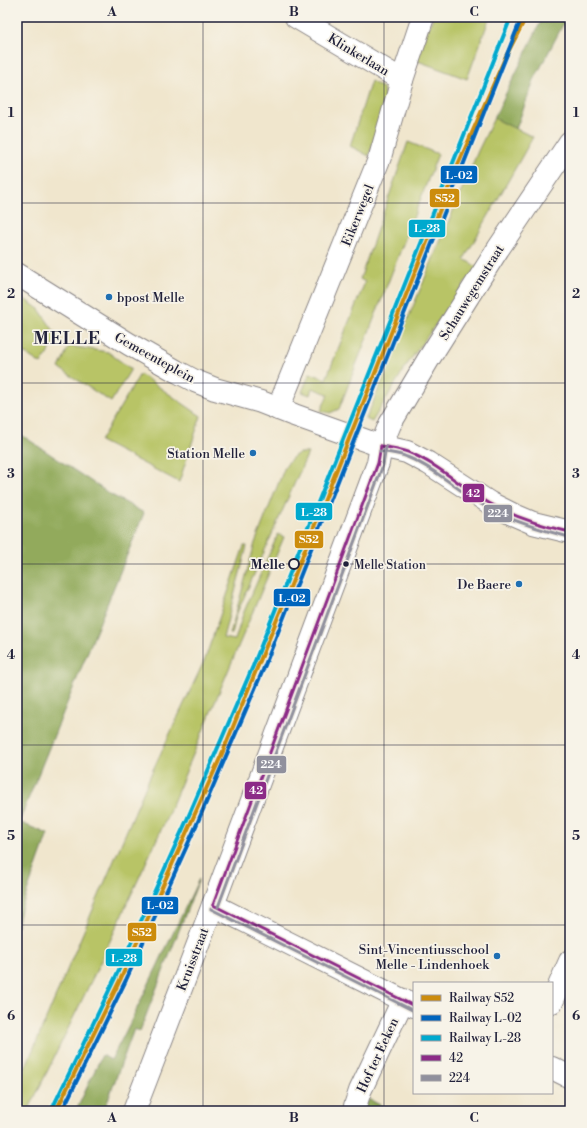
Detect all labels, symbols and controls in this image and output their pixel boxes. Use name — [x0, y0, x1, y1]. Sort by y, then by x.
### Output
text: A — [106, 4, 117, 20]
text: B — [289, 4, 299, 20]
text: C — [469, 4, 479, 20]
street label: Klinkerlaan — [325, 30, 392, 80]
text: 1 — [8, 105, 15, 121]
text: 1 — [573, 105, 580, 121]
line badge: L-02 — [440, 165, 478, 184]
text: L-02 — [445, 169, 473, 183]
street label: Eikerwegel — [338, 182, 378, 249]
line badge: S52 — [429, 188, 460, 208]
text: S52 — [435, 192, 455, 206]
line badge: L-28 — [408, 219, 446, 238]
text: L-28 — [414, 222, 440, 236]
street label: Schauwegemstraat — [436, 242, 508, 343]
text: 2 — [7, 286, 15, 302]
text: 2 — [572, 286, 580, 302]
place label: bpost Melle — [117, 290, 185, 306]
marker: bpost Melle — [104, 292, 114, 302]
district label: MELLE — [33, 328, 101, 350]
street label: Gemeenteplein — [112, 329, 198, 387]
place label: Station Melle — [167, 446, 245, 462]
marker: Station Melle — [248, 448, 258, 458]
text: 3 — [7, 466, 15, 482]
text: 3 — [572, 466, 580, 482]
line badge: 42 — [462, 483, 485, 503]
text: 42 — [466, 487, 480, 501]
line badge: L-28 — [295, 502, 333, 521]
line badge: 224 — [483, 504, 513, 523]
text: L-28 — [301, 506, 327, 520]
text: 224 — [487, 507, 509, 521]
line badge: S52 — [294, 530, 324, 549]
text: S52 — [299, 533, 319, 547]
place label: Melle — [250, 557, 285, 573]
marker: Melle — [288, 558, 300, 570]
place label: Melle Station — [354, 558, 426, 573]
marker: Melle Station — [341, 559, 351, 569]
place label: De Baere — [457, 577, 511, 593]
marker: De Baere — [514, 579, 524, 589]
line badge: L-02 — [273, 588, 311, 607]
text: L-02 — [278, 592, 306, 606]
text: 4 — [7, 647, 16, 663]
text: 4 — [572, 647, 581, 663]
line badge: 224 — [256, 755, 287, 774]
text: 224 — [260, 758, 282, 772]
line badge: 42 — [244, 781, 267, 800]
text: 42 — [249, 784, 263, 798]
text: 5 — [7, 828, 15, 844]
text: 5 — [572, 828, 580, 844]
line badge: L-02 — [141, 896, 179, 915]
text: L-02 — [146, 899, 174, 913]
line badge: S52 — [127, 922, 157, 942]
street label: Kruisstraat — [174, 925, 212, 993]
text: S52 — [132, 926, 152, 940]
place label: Sint-Vincentiusschool Melle - Lindenhoek — [359, 942, 490, 973]
line badge: L-28 — [105, 948, 143, 967]
marker: Sint-Vincentiusschool Melle - Lindenhoek — [492, 951, 502, 961]
text: L-28 — [111, 952, 137, 966]
legend — [413, 982, 553, 1094]
text: Railway S52 — [449, 991, 514, 1006]
text: 6 — [7, 1008, 15, 1024]
text: 6 — [572, 1008, 580, 1024]
text: Railway L-02 — [449, 1011, 522, 1026]
street label: Hof ter Eeken — [354, 1015, 402, 1095]
text: Railway L-28 — [449, 1031, 521, 1046]
text: 42 — [449, 1051, 463, 1066]
text: 224 — [449, 1071, 470, 1086]
text: A — [106, 1110, 117, 1126]
text: B — [289, 1110, 299, 1126]
text: C — [469, 1110, 479, 1126]

